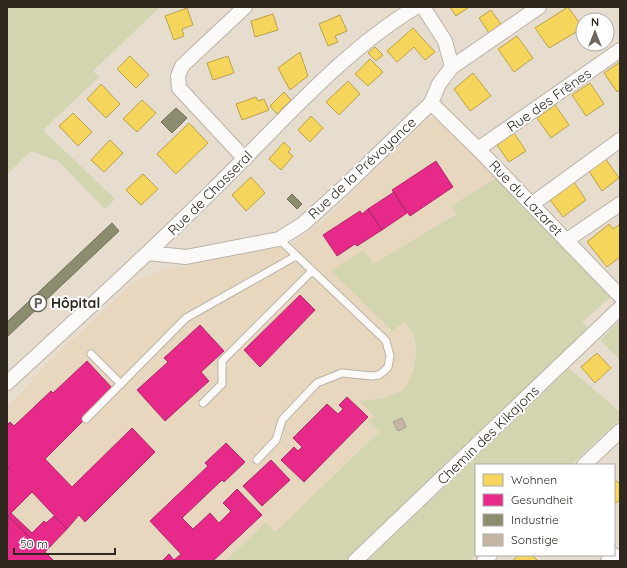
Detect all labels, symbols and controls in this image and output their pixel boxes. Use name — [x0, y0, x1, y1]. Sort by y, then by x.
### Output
north arrow — [575, 12, 615, 52]
text: N — [591, 15, 599, 29]
street label: Rue des Frênes — [503, 64, 595, 136]
street label: Rue de la Prévoyance — [304, 113, 420, 223]
street label: Rue de Chasseral — [164, 147, 256, 239]
street label: Rue du Lazaret — [485, 156, 567, 240]
parking icon: Hôpital — [28, 293, 48, 313]
place label: Hôpital — [51, 294, 100, 312]
street label: Chemin des Kikajons — [433, 382, 543, 488]
legend — [475, 464, 615, 556]
text: Wohnen — [511, 472, 557, 487]
text: Gesundheit — [511, 492, 573, 507]
text: Industrie — [511, 512, 559, 527]
scale bar — [14, 530, 115, 556]
text: Sonstige — [511, 532, 558, 547]
text: 50 m — [20, 536, 48, 551]

